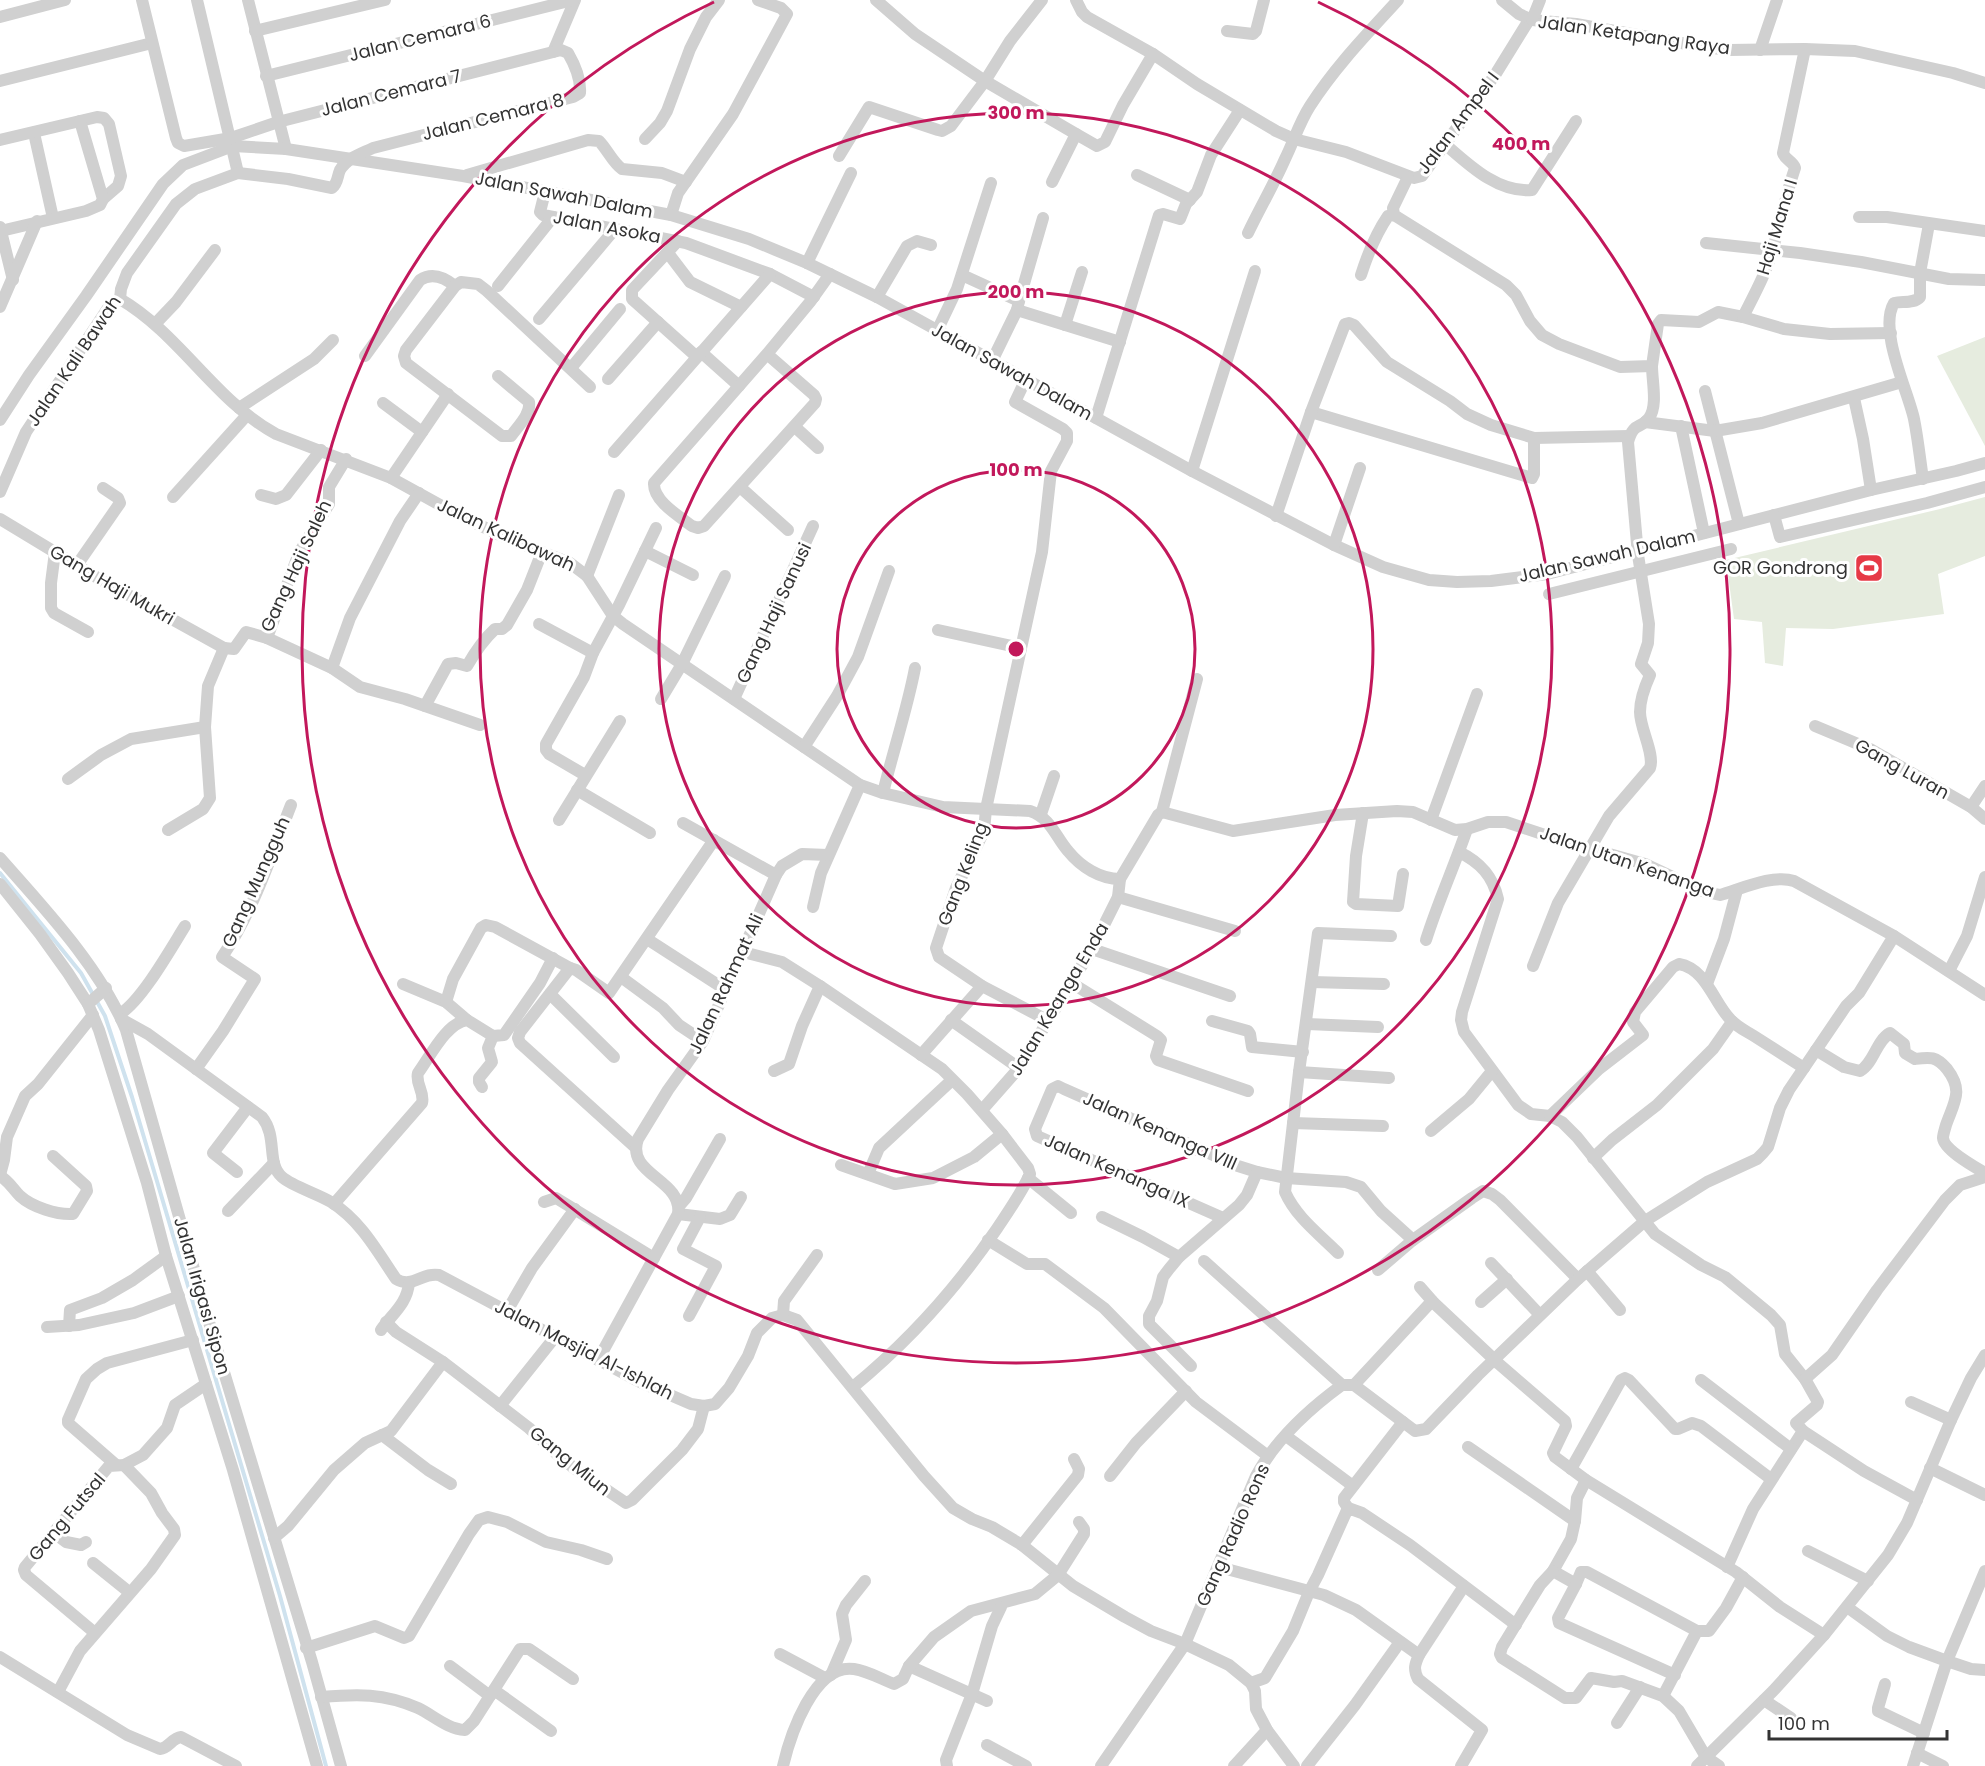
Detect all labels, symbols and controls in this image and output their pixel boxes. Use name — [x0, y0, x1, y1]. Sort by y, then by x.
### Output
street label: Jalan Cemara 6 — [346, 8, 493, 67]
street label: Jalan Ketapang Raya — [1536, 9, 1732, 60]
street label: Jalan Cemara 7 — [318, 63, 464, 122]
street label: Jalan Ampel I — [1411, 66, 1504, 179]
street label: Jalan Cemara 8 — [419, 87, 566, 146]
text: 300 m — [987, 100, 1045, 125]
text: 400 m — [1492, 131, 1550, 156]
street label: Jalan Sawah Dalam — [473, 165, 655, 224]
street label: Haji Mana I — [1750, 176, 1803, 278]
street label: Jalan Asoka — [551, 204, 663, 249]
text: 200 m — [988, 279, 1044, 304]
street label: Jalan Kali Bawah — [20, 290, 127, 431]
street label: Jalan Sawah Dalam — [927, 317, 1097, 426]
text: 100 m — [989, 457, 1043, 482]
street label: Jalan Kalibawah — [433, 492, 579, 577]
street label: Gang Haji Saleh — [254, 496, 337, 636]
street label: Jalan Sawah Dalam — [1516, 523, 1698, 588]
street label: Gang Haji Sanusi — [730, 538, 817, 687]
street label: Gang Haji Mukri — [45, 539, 179, 630]
sports icon: GOR Gondrong — [1853, 552, 1885, 584]
place label: GOR Gondrong — [1713, 555, 1848, 580]
centre of rings — [1006, 639, 1026, 659]
street label: Gang Luran — [1851, 732, 1954, 805]
street label: Gang Mungguh — [216, 812, 296, 951]
street label: Gang Keling — [931, 818, 994, 929]
street label: Jalan Utan Kenanga — [1536, 820, 1718, 903]
street label: Jalan Rahmat Ali — [682, 909, 769, 1058]
street label: Jalan Keanga Enda — [1003, 918, 1114, 1080]
street label: Jalan Kenanga VIII — [1079, 1085, 1241, 1176]
street label: Jalan Kenanga IX — [1041, 1127, 1194, 1214]
street label: Jalan Irigasi Sipon — [168, 1214, 237, 1378]
street label: Jalan Masjid Al-Ishlah — [491, 1294, 678, 1406]
street label: Gang Miun — [525, 1420, 616, 1501]
street label: Gang Radio Rons — [1190, 1459, 1275, 1610]
street label: Gang Futsal — [22, 1467, 111, 1566]
scale bar — [1769, 1703, 1948, 1741]
text: 100 m — [1778, 1711, 1830, 1736]

